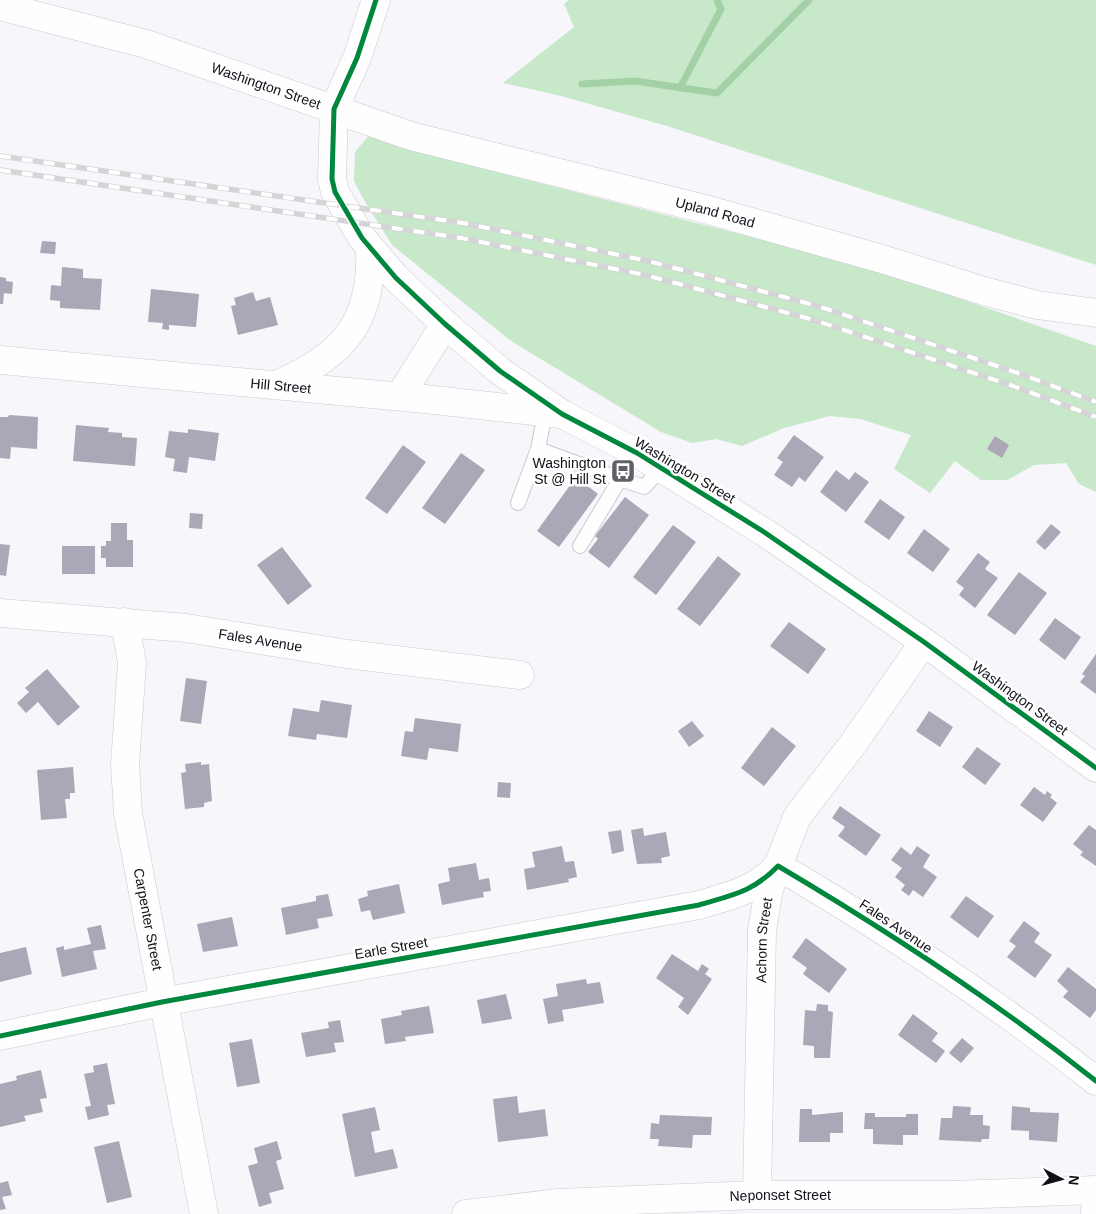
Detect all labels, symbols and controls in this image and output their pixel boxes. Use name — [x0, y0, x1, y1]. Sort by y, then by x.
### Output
street label: Washington Street — [209, 59, 323, 112]
street label: Upland Road — [674, 194, 757, 231]
street label: Hill Street — [250, 375, 312, 397]
street label: Washington Street — [632, 434, 738, 506]
place label: Washington St @ Hill St — [533, 455, 606, 487]
bus stop icon: Washington St @ Hill St — [610, 458, 636, 484]
street label: Fales Avenue — [217, 625, 304, 655]
street label: Washington Street — [969, 658, 1071, 738]
street label: Carpenter Street — [131, 867, 166, 972]
street label: Achorn Street — [753, 896, 775, 983]
street label: Fales Avenue — [856, 896, 936, 956]
street label: Earle Street — [353, 934, 429, 962]
north arrow — [1036, 1154, 1086, 1204]
text: N — [1065, 1174, 1082, 1186]
street label: Neponset Street — [729, 1187, 831, 1204]

